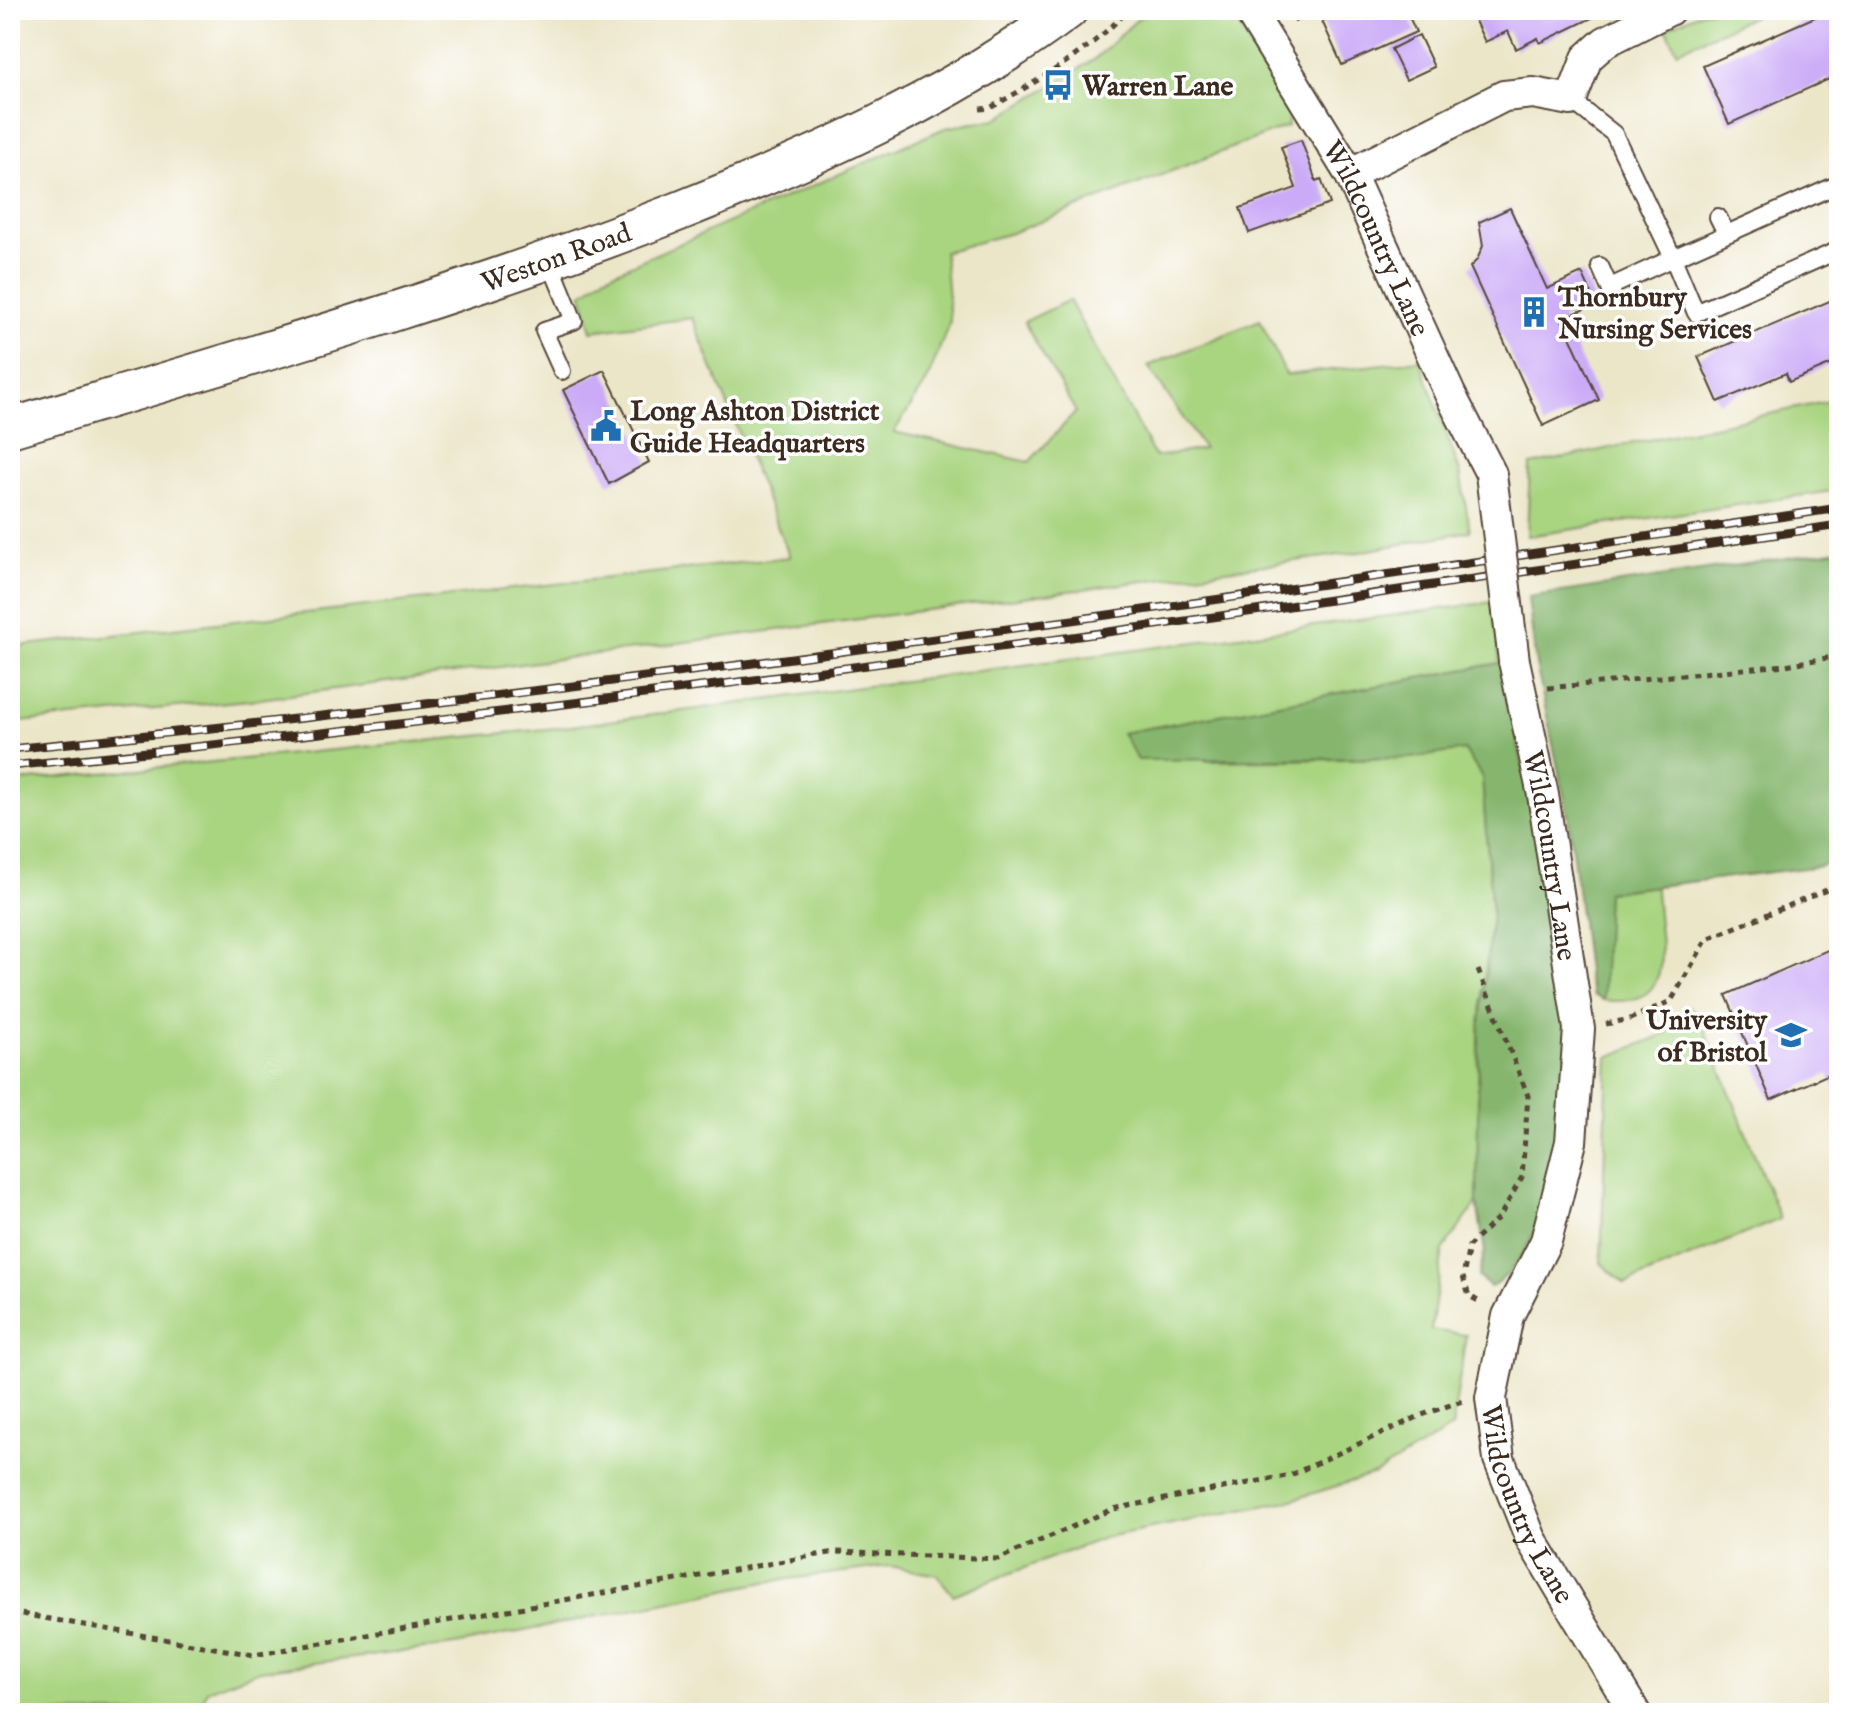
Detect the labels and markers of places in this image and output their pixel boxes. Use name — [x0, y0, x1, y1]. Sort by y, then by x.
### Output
bus stop icon: Warren Lane — [1041, 68, 1075, 102]
place label: Warren Lane — [1081, 70, 1233, 105]
place label: Thornbury Nursing Services — [1557, 281, 1752, 348]
building icon: Thornbury Nursing Services — [1517, 295, 1551, 329]
place label: Long Ashton District Guide Headquarters — [630, 395, 880, 462]
public building icon: Long Ashton District Guide Headquarters — [589, 409, 623, 443]
place label: University of Bristol — [1646, 1004, 1768, 1071]
school or university icon: University of Bristol — [1774, 1018, 1808, 1052]

